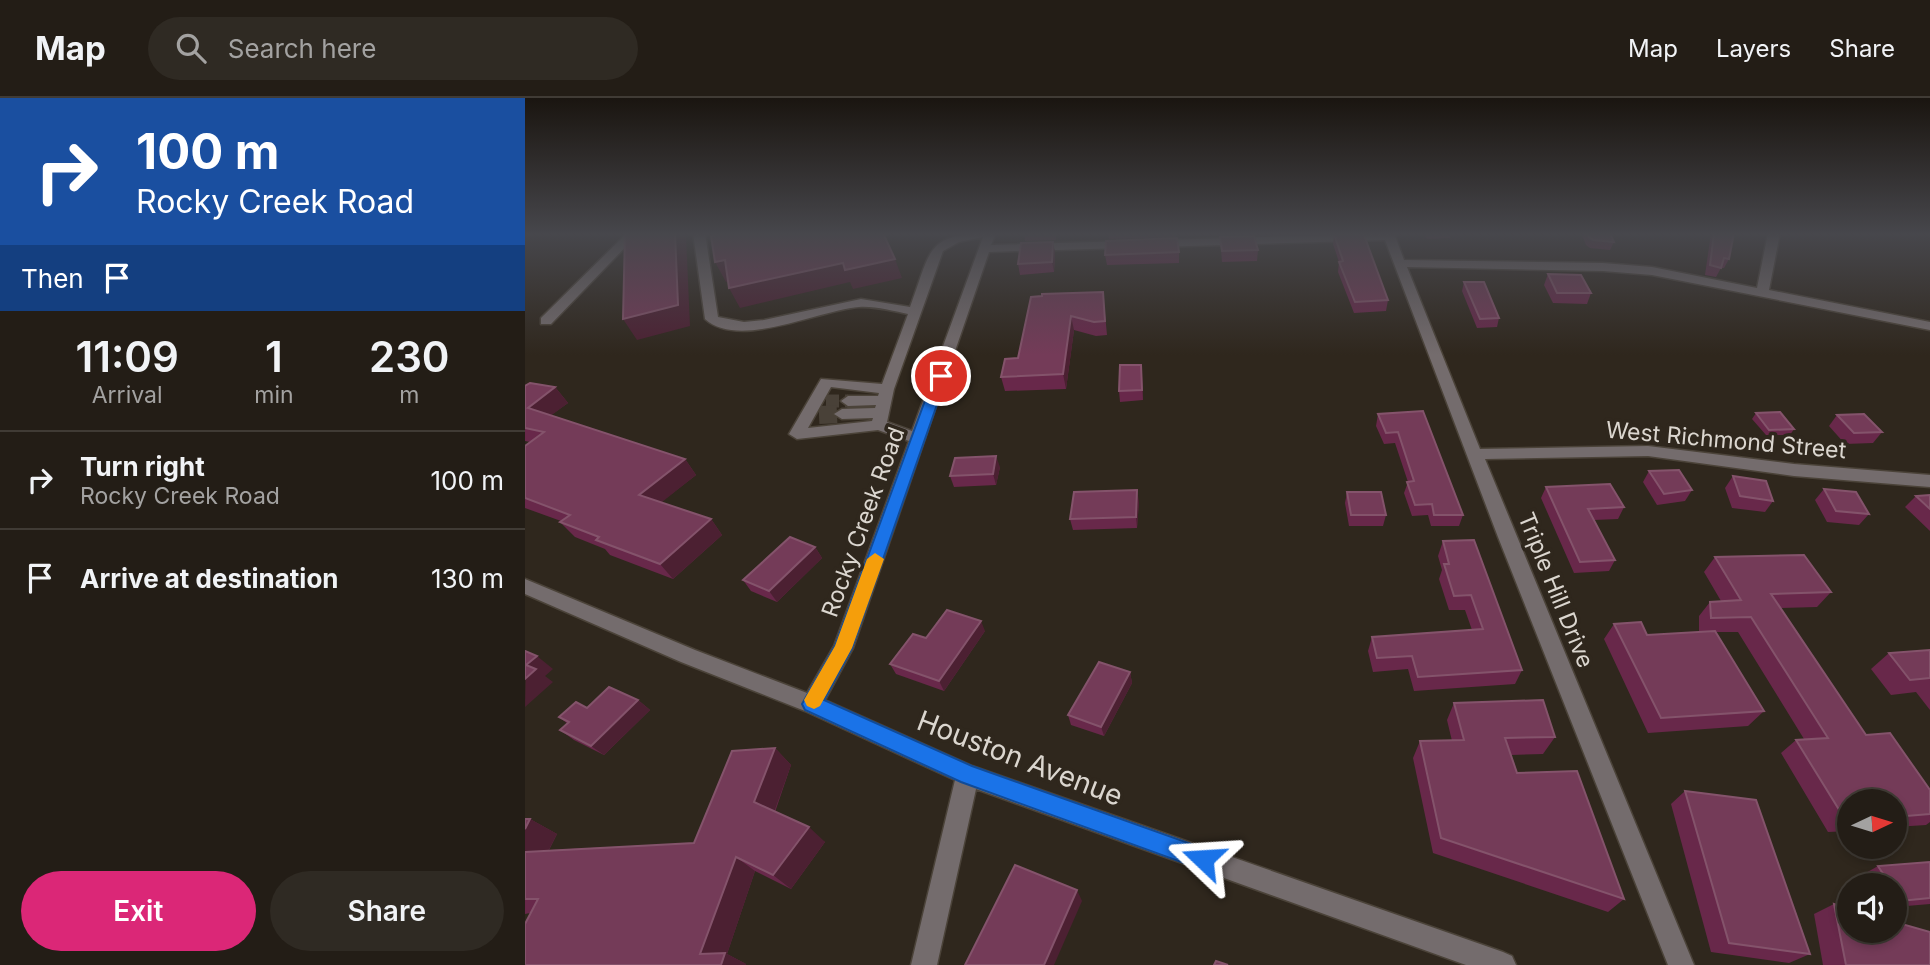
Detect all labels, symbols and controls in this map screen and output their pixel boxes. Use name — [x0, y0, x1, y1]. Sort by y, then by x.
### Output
search box — [148, 17, 638, 80]
text: Map — [35, 28, 106, 68]
icon: search — [172, 29, 210, 67]
text: Search here — [228, 33, 376, 64]
text: Map — [1628, 34, 1678, 63]
text: Layers — [1716, 34, 1791, 63]
text: Share — [1829, 34, 1895, 63]
text: 100 m — [136, 122, 280, 181]
icon: right — [21, 126, 112, 217]
text: Rocky Creek Road — [136, 182, 414, 221]
icon: arrive — [98, 259, 136, 297]
text: Then — [21, 263, 84, 294]
text: 11:09 — [75, 331, 179, 382]
text: 1 — [265, 331, 283, 382]
text: 230 — [369, 331, 450, 382]
pin — [911, 346, 971, 406]
icon: arrive — [922, 357, 960, 395]
text: Arrival — [92, 381, 163, 409]
text: min — [254, 381, 294, 409]
text: m — [399, 381, 419, 409]
street label: West Richmond Street — [1605, 416, 1848, 464]
street label: Rocky Creek Road — [816, 423, 910, 621]
text: Turn right — [80, 451, 205, 482]
icon: right — [21, 461, 59, 499]
text: 100 m — [431, 465, 504, 496]
text: Rocky Creek Road — [80, 482, 280, 510]
street label: Triple Hill Drive — [1512, 508, 1600, 672]
icon: arrive — [21, 559, 59, 597]
text: Arrive at destination — [80, 563, 339, 594]
text: 130 m — [431, 563, 504, 594]
street label: Houston Avenue — [912, 703, 1128, 813]
north arrow — [1837, 789, 1907, 859]
map controls — [1837, 789, 1907, 943]
position arrow — [1166, 822, 1240, 896]
button: Exit — [21, 871, 256, 951]
button: Share — [270, 871, 504, 951]
button: sound — [1837, 873, 1907, 943]

